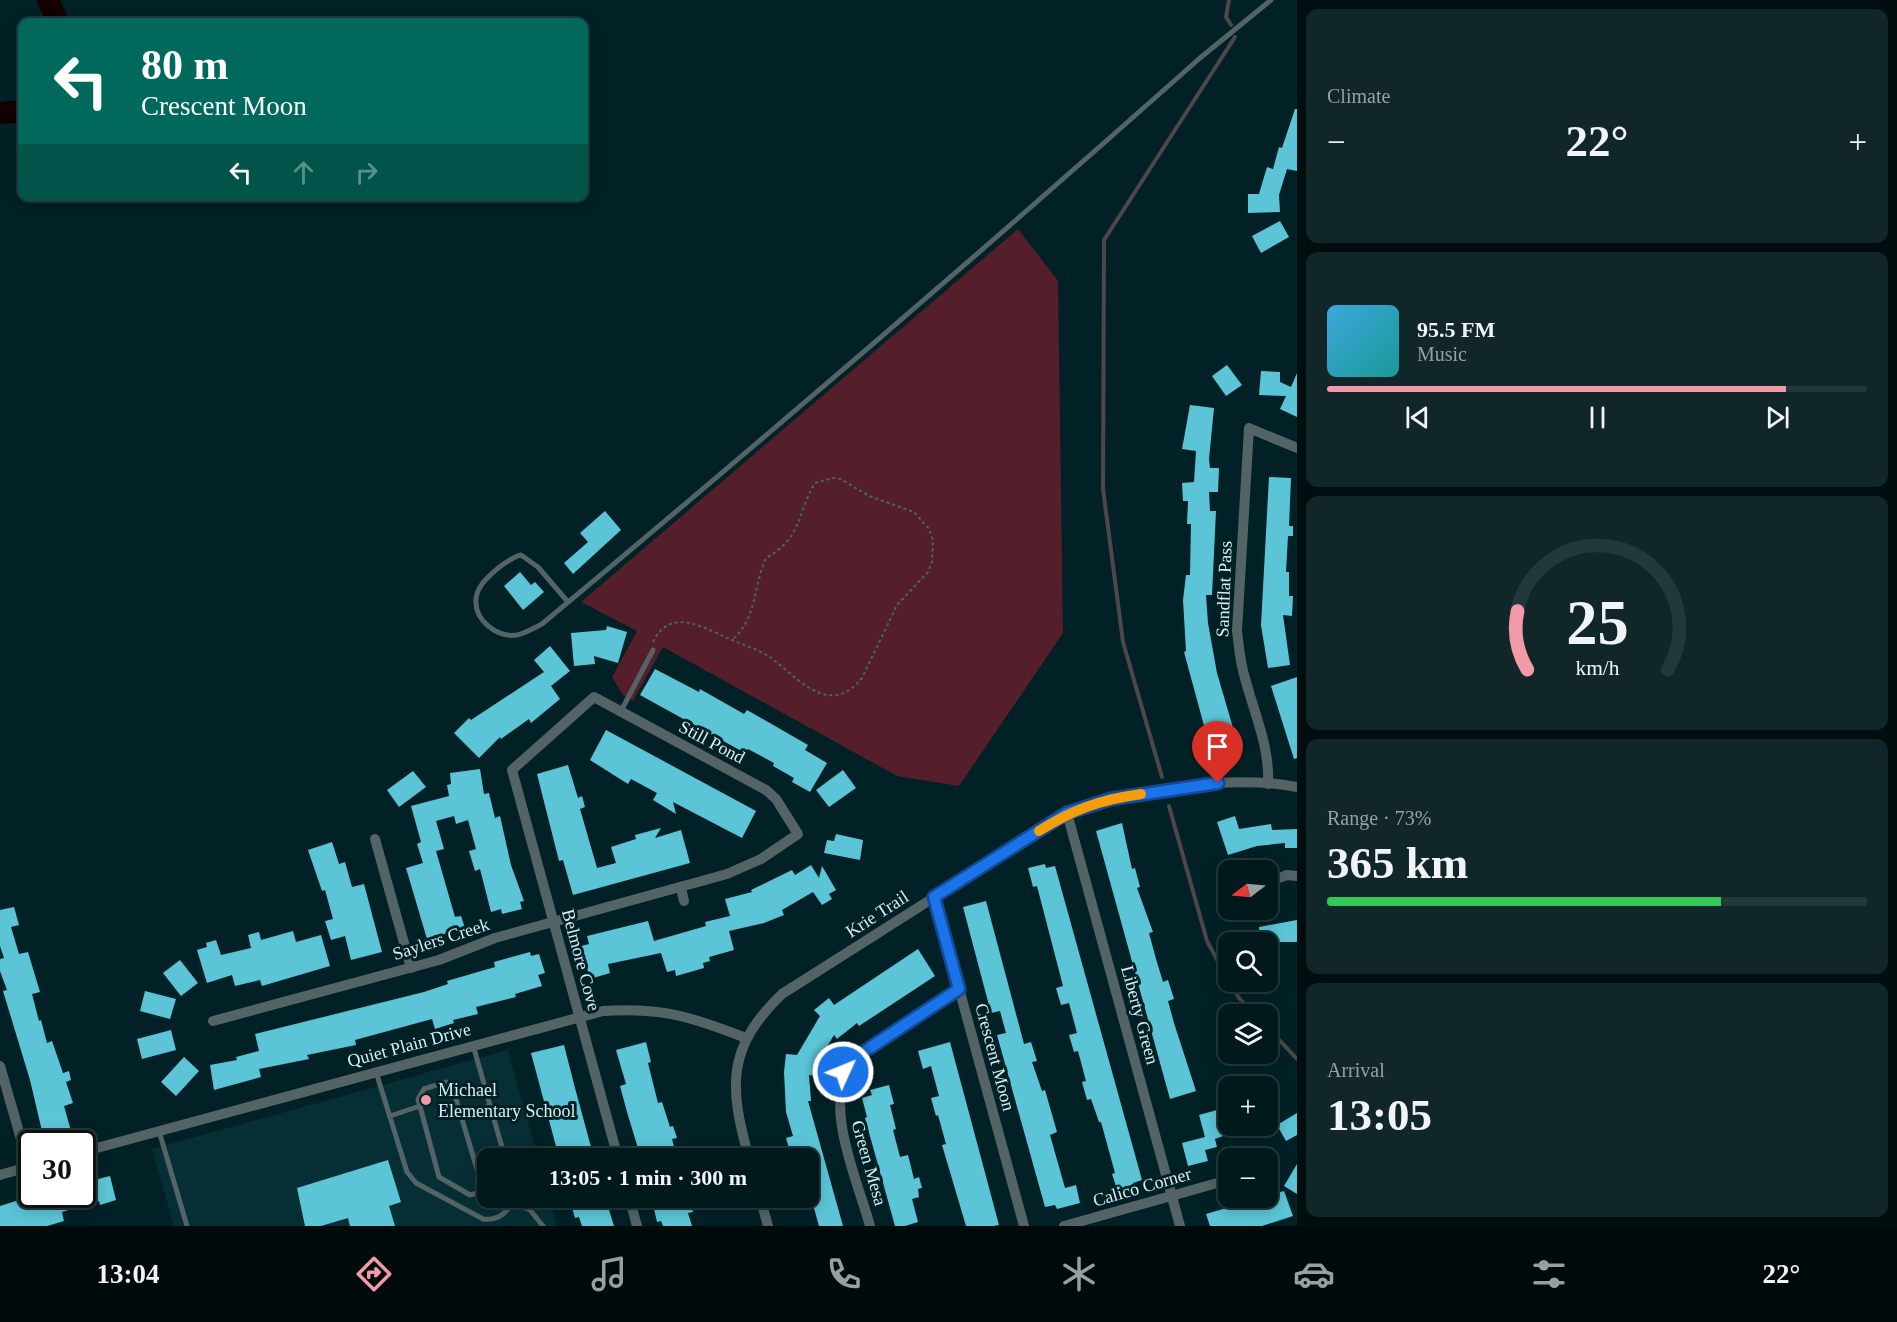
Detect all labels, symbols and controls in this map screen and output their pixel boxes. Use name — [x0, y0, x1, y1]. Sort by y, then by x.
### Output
icon: left — [42, 42, 120, 120]
text: 80 m — [141, 42, 229, 88]
text: Climate — [1327, 85, 1390, 107]
text: Crescent Moon — [141, 91, 307, 121]
text: 22° — [1566, 116, 1629, 166]
text: − — [1327, 124, 1346, 160]
text: + — [1848, 124, 1867, 160]
icon: left — [224, 156, 257, 189]
icon: ahead — [287, 156, 320, 189]
icon: right — [350, 156, 383, 189]
text: 95.5 FM — [1417, 317, 1495, 342]
text: Music — [1417, 343, 1467, 365]
icon: previous — [1401, 401, 1434, 434]
icon: pause — [1581, 401, 1614, 434]
icon: next — [1761, 401, 1794, 434]
street label: Sandflat Pass — [1212, 540, 1236, 638]
text: 25 — [1566, 588, 1628, 657]
text: km/h — [1575, 656, 1619, 680]
street label: Still Pond — [676, 716, 748, 768]
pin — [1192, 721, 1243, 783]
icon: arrive — [1201, 730, 1234, 763]
text: Range · 73% — [1327, 807, 1431, 829]
text: 365 km — [1327, 838, 1468, 888]
north arrow — [1218, 860, 1278, 920]
map controls — [1218, 860, 1278, 1208]
street label: Krie Trail — [842, 886, 912, 942]
street label: Belmore Cove — [558, 907, 604, 1013]
street label: Saylers Creek — [390, 914, 492, 964]
button: search — [1218, 932, 1278, 992]
street label: Liberty Green — [1117, 963, 1163, 1067]
street label: Crescent Moon — [971, 1001, 1019, 1113]
button: layers — [1218, 1004, 1278, 1064]
street label: Quiet Plain Drive — [345, 1019, 473, 1071]
position arrow — [811, 1040, 875, 1104]
text: Arrival — [1327, 1059, 1385, 1081]
button: + — [1218, 1076, 1278, 1136]
place label: Michael Elementary School — [438, 1080, 575, 1121]
text: 13:05 — [1327, 1090, 1432, 1140]
marker: Michael Elementary School — [419, 1093, 433, 1107]
street label: Green Mesa — [847, 1118, 891, 1208]
speed limit sign: 30 — [18, 1130, 96, 1208]
button: − — [1218, 1148, 1278, 1208]
street label: Calico Corner — [1090, 1163, 1194, 1211]
text: 13:05 · 1 min · 300 m — [549, 1165, 747, 1190]
icon: directions — [353, 1253, 395, 1295]
icon: music — [588, 1253, 630, 1295]
icon: phone — [823, 1253, 865, 1295]
icon: climate — [1058, 1253, 1100, 1295]
icon: car — [1293, 1253, 1335, 1295]
icon: filters — [1528, 1253, 1570, 1295]
text: 13:04 — [97, 1259, 160, 1289]
text: 22° — [1763, 1259, 1800, 1289]

